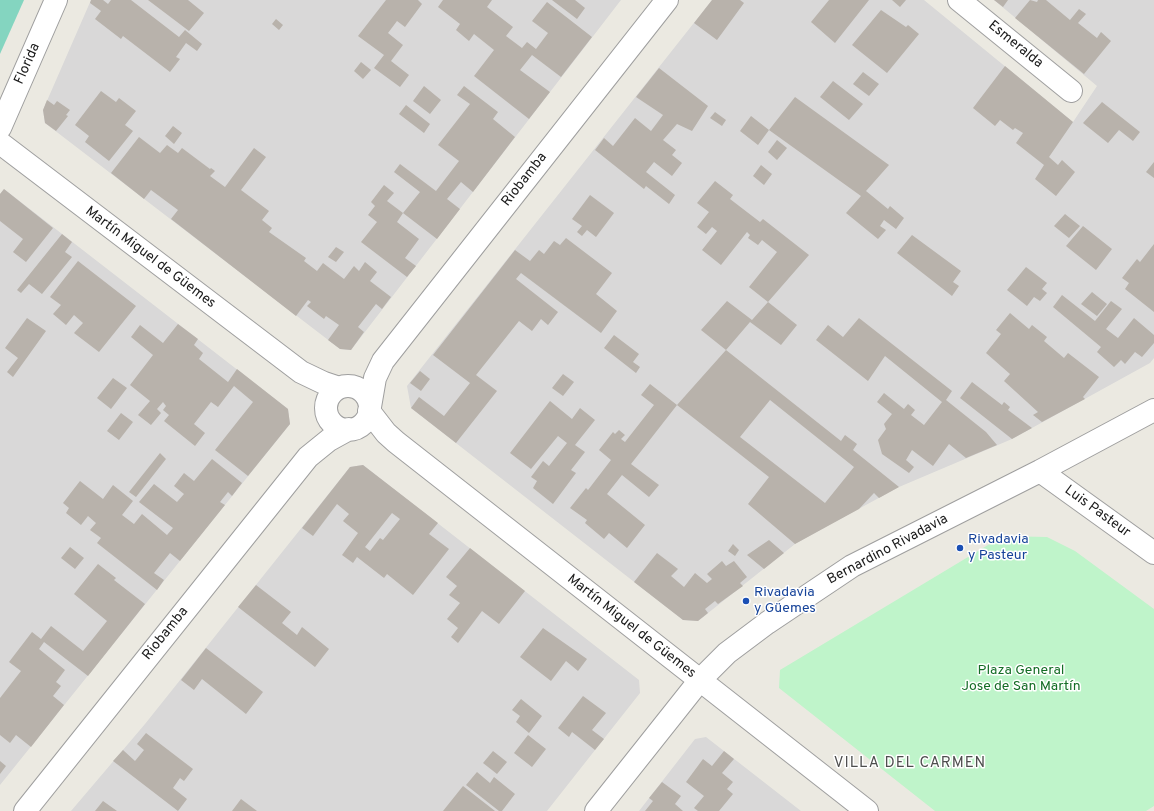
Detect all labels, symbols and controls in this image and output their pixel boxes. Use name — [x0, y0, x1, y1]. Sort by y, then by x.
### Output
street label: Esmeralda — [984, 18, 1046, 72]
street label: Florida — [11, 41, 45, 87]
street label: Riobamba — [499, 150, 551, 210]
street label: Martín Miguel de Güemes — [81, 203, 219, 313]
street label: Luis Pasteur — [1061, 482, 1133, 542]
street label: Bernardino Rivadavia — [825, 511, 951, 589]
place label: Rivadavia y Pasteur — [968, 532, 1029, 564]
marker: Rivadavia y Pasteur — [955, 543, 965, 553]
street label: Martín Miguel de Güemes — [563, 571, 699, 683]
place label: Rivadavia y Güemes — [754, 585, 816, 618]
marker: Rivadavia y Güemes — [741, 596, 751, 606]
street label: Riobamba — [139, 604, 193, 664]
park label: Plaza General Jose de San Martín — [961, 663, 1081, 696]
district label: VILLA DEL CARMEN — [834, 755, 986, 773]

